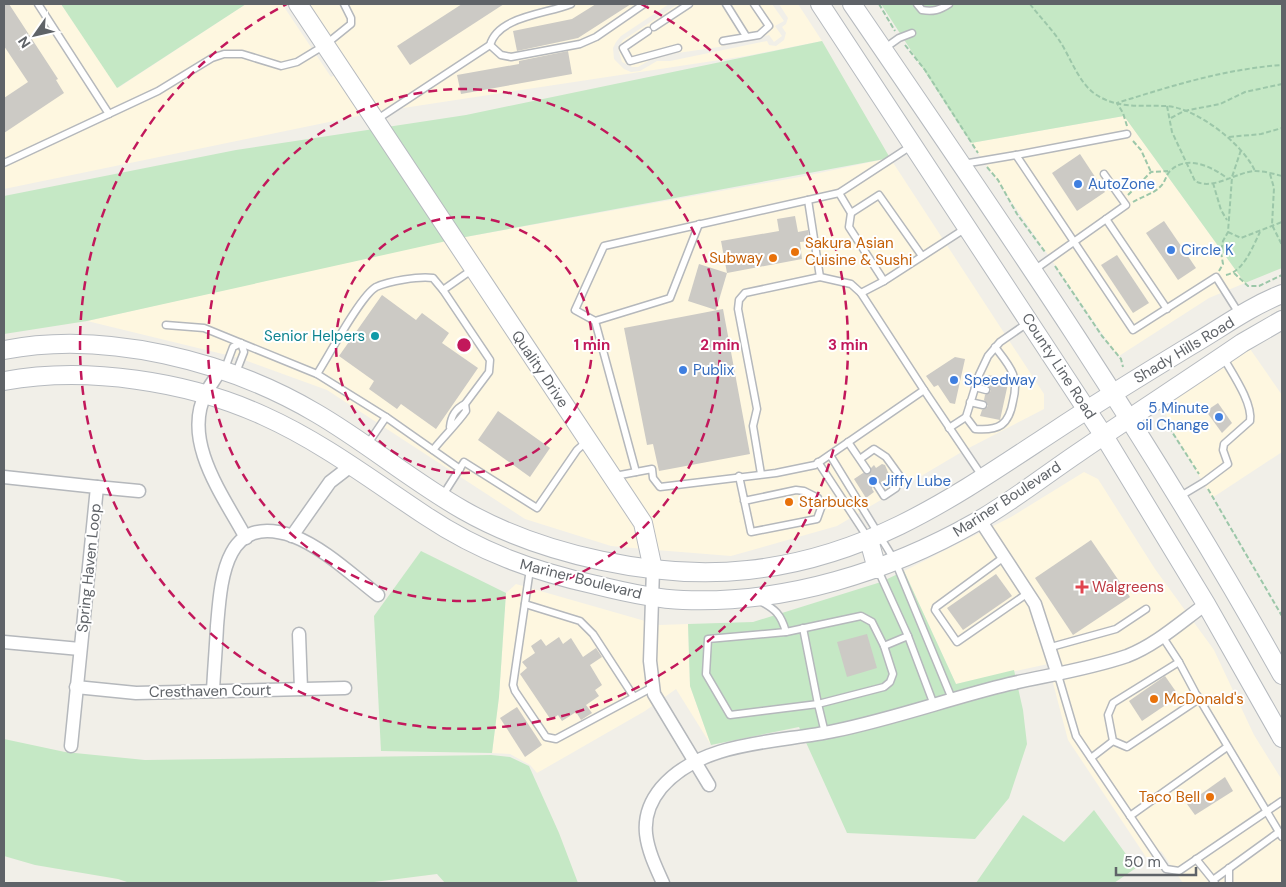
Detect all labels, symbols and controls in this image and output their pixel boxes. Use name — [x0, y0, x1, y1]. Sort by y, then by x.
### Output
north arrow — [10, 10, 60, 60]
text: N — [14, 33, 35, 52]
place label: AutoZone — [1088, 174, 1155, 194]
marker: AutoZone — [1072, 178, 1084, 190]
place label: Sakura Asian Cuisine & Sushi — [805, 233, 912, 270]
place label: Circle K — [1181, 240, 1234, 260]
marker: Circle K — [1165, 244, 1177, 256]
marker: Sakura Asian Cuisine & Sushi — [789, 246, 801, 258]
place label: Subway — [709, 248, 764, 268]
marker: Subway — [767, 252, 779, 264]
street label: County Line Road — [1017, 309, 1101, 423]
street label: Shady Hills Road — [1130, 312, 1238, 388]
place label: Senior Helpers — [264, 326, 365, 346]
street label: Quality Drive — [507, 326, 573, 412]
marker: Senior Helpers — [369, 330, 381, 342]
text: 1 min — [574, 335, 610, 355]
text: 2 min — [700, 335, 740, 355]
text: 3 min — [828, 335, 868, 355]
centre of rings — [455, 336, 473, 354]
place label: Publix — [693, 360, 735, 380]
marker: Publix — [677, 364, 689, 376]
place label: Speedway — [964, 370, 1037, 390]
marker: Speedway — [948, 374, 960, 386]
place label: 5 Minute oil Change — [1136, 398, 1209, 435]
marker: 5 Minute oil Change — [1213, 411, 1225, 423]
street label: Mariner Boulevard — [949, 457, 1065, 541]
place label: Jiffy Lube — [883, 471, 951, 491]
marker: Jiffy Lube — [867, 475, 879, 487]
place label: Starbucks — [799, 492, 869, 512]
marker: Starbucks — [783, 496, 795, 508]
street label: Spring Haven Loop — [72, 502, 106, 634]
street label: Mariner Boulevard — [518, 554, 644, 604]
place label: Walgreens — [1092, 577, 1164, 597]
marker: Walgreens — [1076, 581, 1088, 593]
street label: Cresthaven Court — [149, 680, 272, 702]
place label: McDonald's — [1164, 689, 1244, 709]
marker: McDonald's — [1148, 693, 1160, 705]
place label: Taco Bell — [1139, 787, 1200, 807]
marker: Taco Bell — [1204, 791, 1216, 803]
scale bar — [1116, 844, 1196, 876]
text: 50 m — [1124, 852, 1161, 872]

